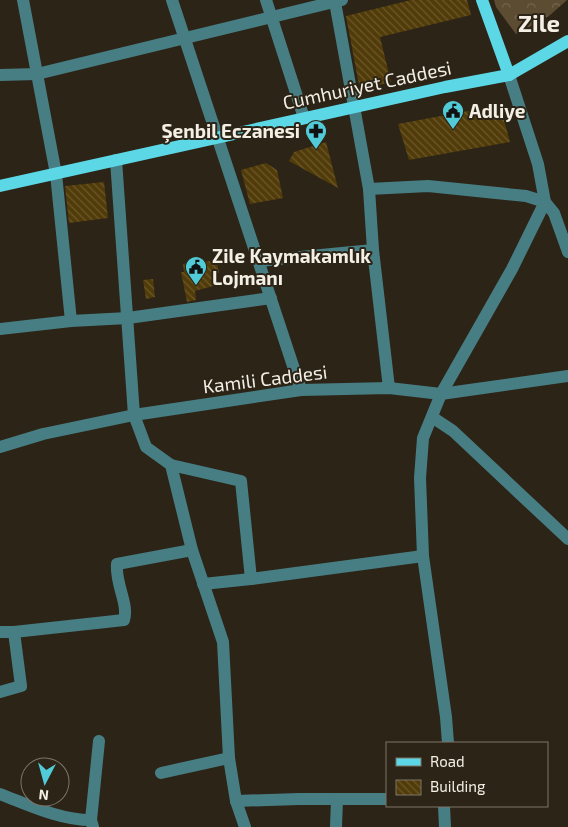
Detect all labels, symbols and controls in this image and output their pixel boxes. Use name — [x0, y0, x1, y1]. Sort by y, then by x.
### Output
district label: Zile — [518, 8, 560, 37]
street label: Cumhuriyet Caddesi — [281, 55, 453, 114]
public building icon: Adliye — [441, 99, 465, 130]
place label: Adliye — [469, 99, 526, 123]
place label: Şenbil Eczanesi — [161, 119, 300, 143]
pharmacy icon: Şenbil Eczanesi — [304, 119, 328, 150]
place label: Zile Kaymakamlık Lojmanı — [212, 244, 371, 289]
public building icon: Zile Kaymakamlık Lojmanı — [184, 255, 208, 286]
street label: Kamili Caddesi — [201, 359, 328, 398]
legend — [386, 742, 548, 807]
text: Road — [430, 752, 465, 770]
north arrow — [20, 757, 70, 807]
text: Building — [430, 777, 486, 795]
text: N — [38, 786, 50, 804]

